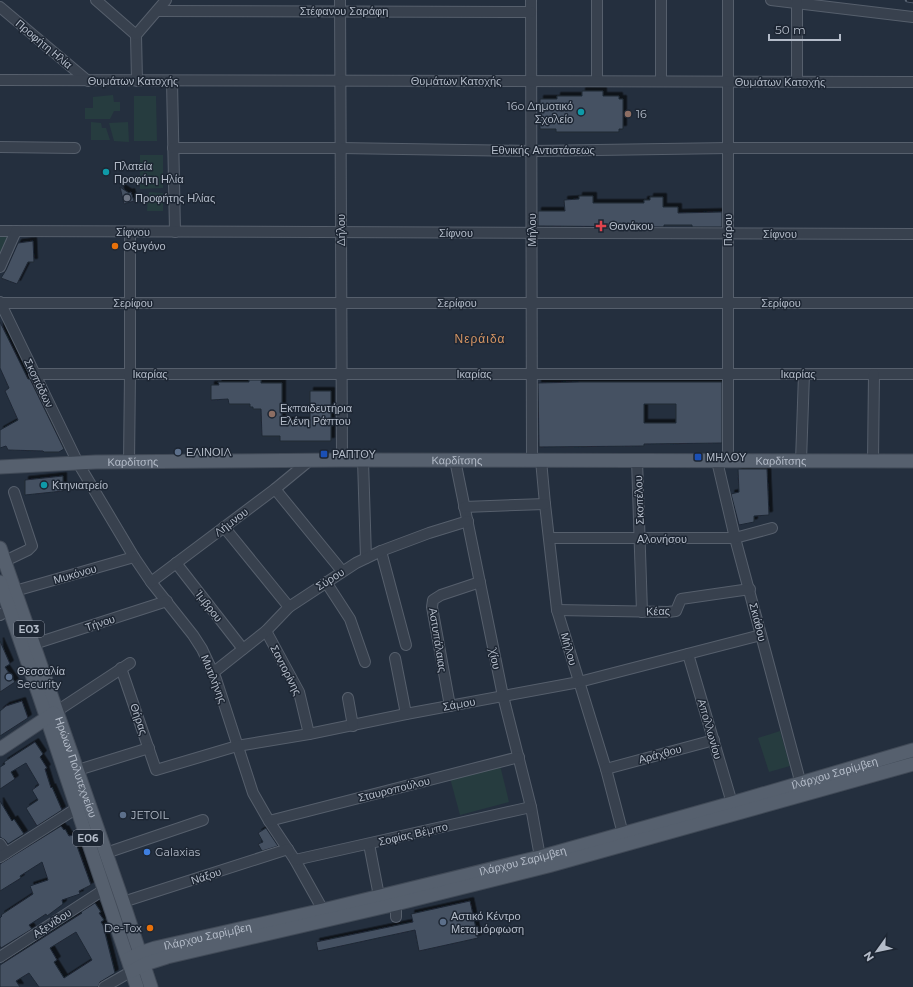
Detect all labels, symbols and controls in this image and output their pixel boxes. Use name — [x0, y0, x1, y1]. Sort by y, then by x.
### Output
street label: Στέφανου Σαράφη — [300, 4, 388, 18]
street label: Προφήτη Ηλία — [13, 16, 76, 72]
scale bar — [769, 16, 840, 42]
text: 50 m — [775, 22, 806, 37]
street label: Θυμάτων Κατοχής — [88, 74, 178, 88]
street label: Θυμάτων Κατοχής — [411, 74, 501, 88]
street label: Θυμάτων Κατοχής — [735, 75, 825, 89]
place label: 16o Δημοτικό Σχολείο — [507, 99, 573, 126]
marker: 16o Δημοτικό Σχολείο — [576, 107, 586, 117]
place label: 16 — [636, 107, 647, 121]
marker: 16 — [623, 109, 633, 119]
street label: Εθνικής Αντιστάσεως — [491, 143, 595, 157]
place label: Πλατεία Προφήτη Ηλία — [114, 159, 184, 186]
marker: Πλατεία Προφήτη Ηλία — [101, 167, 111, 177]
place label: Προφήτης Ηλίας — [135, 191, 215, 205]
marker: Προφήτης Ηλίας — [122, 193, 132, 203]
street label: Μήλου — [525, 213, 539, 247]
street label: Δήλου — [334, 214, 348, 246]
street label: Πάρου — [721, 214, 735, 246]
place label: Θανάκου — [609, 219, 653, 233]
marker: Θανάκου — [596, 221, 606, 231]
street label: Σίφνου — [116, 225, 150, 239]
street label: Σίφνου — [439, 226, 473, 240]
street label: Σίφνου — [763, 227, 797, 241]
place label: Οξυγόνο — [123, 239, 166, 253]
marker: Οξυγόνο — [110, 241, 120, 251]
street label: Σερίφου — [113, 296, 153, 310]
street label: Σερίφου — [437, 296, 477, 310]
street label: Σερίφου — [761, 296, 801, 310]
district label: Νεράιδα — [454, 331, 506, 346]
street label: Σκοπάδων — [21, 356, 57, 410]
street label: Ικαρίας — [132, 367, 168, 381]
street label: Ικαρίας — [456, 367, 492, 381]
street label: Ικαρίας — [780, 367, 816, 381]
place label: Εκπαιδευτήρια Ελένη Ράπτου — [280, 401, 353, 428]
marker: Εκπαιδευτήρια Ελένη Ράπτου — [267, 409, 277, 419]
place label: ΕΛΙΝΟΙΛ — [186, 445, 232, 459]
marker: ΕΛΙΝΟΙΛ — [173, 447, 183, 457]
place label: ΡΑΠΤΟΥ — [332, 447, 377, 461]
marker: ΡΑΠΤΟΥ — [319, 449, 329, 459]
place label: ΜΗΛΟΥ — [706, 450, 747, 464]
marker: ΜΗΛΟΥ — [693, 452, 703, 462]
street label: Καρδίτσης — [431, 453, 482, 467]
street label: Καρδίτσης — [107, 454, 158, 469]
street label: Καρδίτσης — [755, 454, 806, 468]
street label: Σκοπέλου — [631, 475, 647, 525]
place label: Κτηνιατρείο — [52, 478, 108, 492]
marker: Κτηνιατρείο — [39, 480, 49, 490]
street label: Λήμνου — [211, 505, 251, 539]
street label: Αλονήσου — [637, 532, 687, 546]
street label: Μυκόνου — [52, 561, 98, 587]
street label: Σύρου — [313, 565, 347, 593]
street label: Ίμβρου — [192, 587, 226, 625]
street label: Σκιάθου — [746, 601, 770, 643]
street label: Κέας — [646, 604, 670, 618]
street label: Αστυπάλαιας — [426, 607, 450, 673]
street label: Τήνου — [83, 612, 117, 634]
road number: ΕΟ3 — [14, 621, 44, 637]
street label: Μήλου — [558, 631, 580, 667]
street label: Σαντορίνης — [267, 643, 305, 697]
street label: Χίου — [486, 646, 504, 671]
street label: Μυτιλήνης — [198, 653, 230, 705]
place label: Θεσσαλία Security — [17, 664, 66, 691]
marker: Θεσσαλία Security — [4, 672, 14, 682]
street label: Σάμου — [442, 694, 476, 714]
street label: Απολλωνίου — [695, 697, 725, 761]
street label: Θήρας — [127, 701, 151, 737]
street label: Ηρώων Πολυτεχνείου — [52, 715, 100, 820]
street label: Αράχθου — [637, 742, 683, 766]
street label: Ιλάρχου Σαρίμβεη — [790, 754, 879, 792]
street label: Σταυροπούλου — [357, 773, 431, 805]
place label: JETOIL — [130, 808, 170, 822]
marker: JETOIL — [118, 810, 128, 820]
street label: Σοφίας Βέμπο — [377, 819, 449, 849]
road number: ΕΟ6 — [73, 830, 103, 846]
street label: Ιλάρχου Σαρίμβεη — [478, 843, 568, 879]
place label: Galaxias — [155, 845, 201, 859]
marker: Galaxias — [142, 847, 152, 857]
street label: Νάξου — [189, 865, 223, 887]
street label: Αξενίδου — [30, 905, 74, 941]
place label: Αστικό Κέντρο Μεταμόρφωση — [451, 909, 524, 936]
marker: Αστικό Κέντρο Μεταμόρφωση — [438, 917, 448, 927]
street label: Ιλάρχου Σαρίμβεη — [162, 919, 253, 953]
place label: De-Tox — [104, 921, 142, 935]
marker: De-Tox — [145, 923, 155, 933]
north arrow — [857, 931, 897, 971]
text: N — [860, 949, 877, 964]

